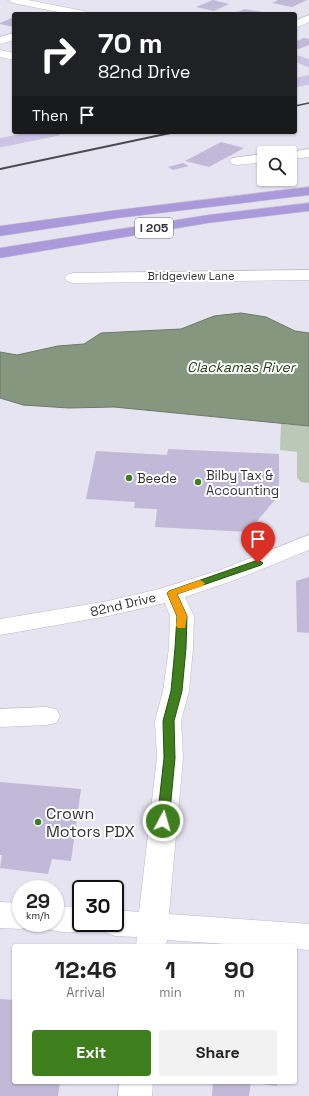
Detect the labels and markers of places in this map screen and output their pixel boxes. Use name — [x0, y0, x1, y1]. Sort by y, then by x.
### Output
place label: Bilby Tax & Accounting — [206, 467, 279, 499]
place label: Beede — [137, 470, 177, 487]
marker: Beede — [124, 473, 134, 483]
marker: Bilby Tax & Accounting — [193, 477, 203, 487]
pin — [241, 522, 275, 563]
place label: Crown Motors PDX — [46, 803, 135, 842]
marker: Crown Motors PDX — [33, 817, 43, 827]

